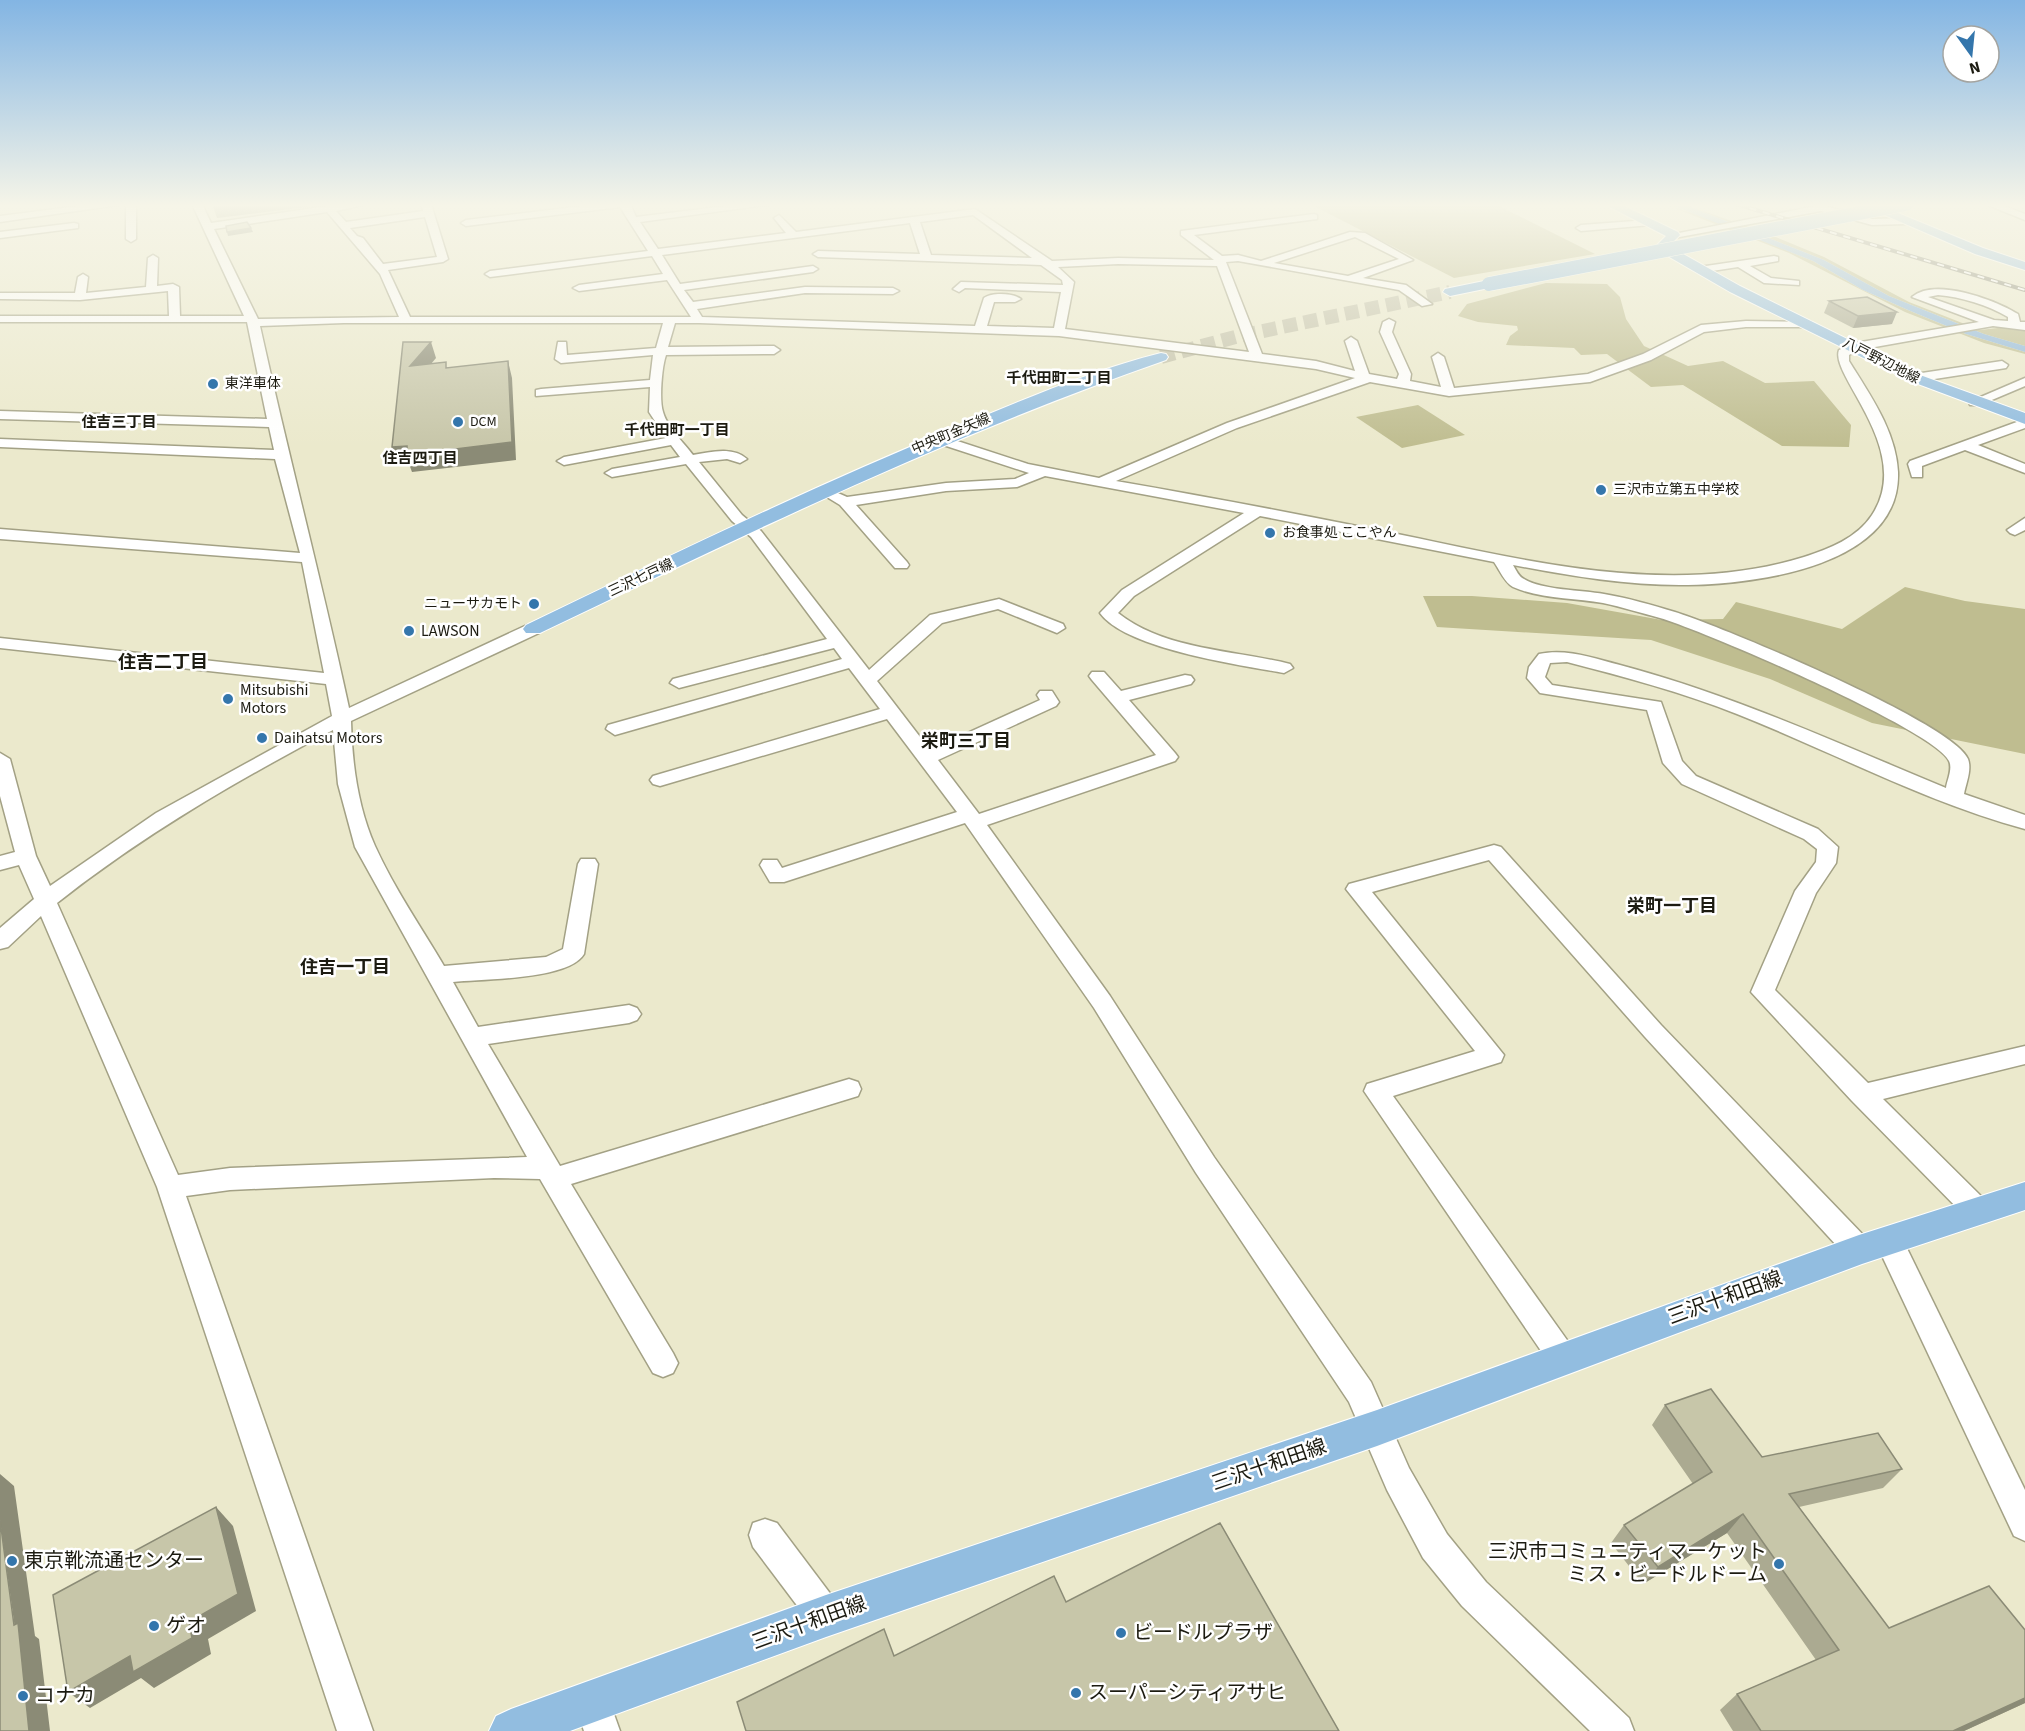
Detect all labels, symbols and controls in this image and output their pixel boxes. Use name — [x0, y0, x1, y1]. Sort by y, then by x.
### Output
north arrow — [1941, 24, 2001, 84]
text: N — [1967, 56, 1983, 80]
street label: 八戸野辺地線 — [1839, 333, 1923, 389]
district label: 千代田町二丁目 — [1006, 368, 1112, 389]
place label: 東洋車体 — [225, 374, 281, 394]
marker: 東洋車体 — [206, 377, 220, 391]
street label: 中央町金矢線 — [908, 408, 994, 460]
district label: 住吉三丁目 — [81, 412, 157, 433]
place label: DCM — [470, 412, 497, 432]
marker: DCM — [451, 415, 465, 429]
district label: 千代田町一丁目 — [624, 420, 730, 441]
district label: 住吉四丁目 — [382, 448, 458, 469]
place label: 三沢市立第五中学校 — [1613, 480, 1739, 500]
marker: 三沢市立第五中学校 — [1594, 483, 1608, 497]
place label: お食事処 ここやん — [1282, 523, 1397, 543]
marker: お食事処 ここやん — [1263, 526, 1277, 540]
street label: 三沢七戸線 — [605, 554, 677, 602]
place label: ニューサカモト — [424, 594, 522, 614]
marker: ニューサカモト — [527, 597, 541, 611]
place label: LAWSON — [421, 620, 480, 642]
marker: LAWSON — [402, 624, 416, 638]
district label: 住吉二丁目 — [118, 650, 208, 675]
place label: Mitsubishi Motors — [240, 679, 308, 719]
marker: Mitsubishi Motors — [221, 692, 235, 706]
place label: Daihatsu Motors — [274, 727, 383, 749]
district label: 栄町三丁目 — [921, 729, 1011, 754]
marker: Daihatsu Motors — [255, 731, 269, 745]
district label: 栄町一丁目 — [1627, 894, 1717, 919]
district label: 住吉一丁目 — [300, 955, 390, 980]
street label: 三沢十和田線 — [1664, 1264, 1786, 1332]
street label: 三沢十和田線 — [1208, 1432, 1330, 1498]
place label: 三沢市コミュニティマーケット ミス・ビードルドーム — [1488, 1538, 1767, 1589]
place label: 東京靴流通センター — [24, 1547, 204, 1575]
marker: 東京靴流通センター — [5, 1554, 19, 1568]
marker: 三沢市コミュニティマーケット ミス・ビードルドーム — [1772, 1557, 1786, 1571]
street label: 三沢十和田線 — [748, 1589, 870, 1657]
place label: ゲオ — [166, 1612, 206, 1640]
marker: ゲオ — [147, 1619, 161, 1633]
place label: ビードルプラザ — [1133, 1619, 1273, 1647]
marker: ビードルプラザ — [1114, 1626, 1128, 1640]
place label: スーパーシティアサヒ — [1088, 1679, 1286, 1707]
place label: コナカ — [35, 1682, 95, 1710]
marker: スーパーシティアサヒ — [1069, 1686, 1083, 1700]
marker: コナカ — [16, 1689, 30, 1703]

